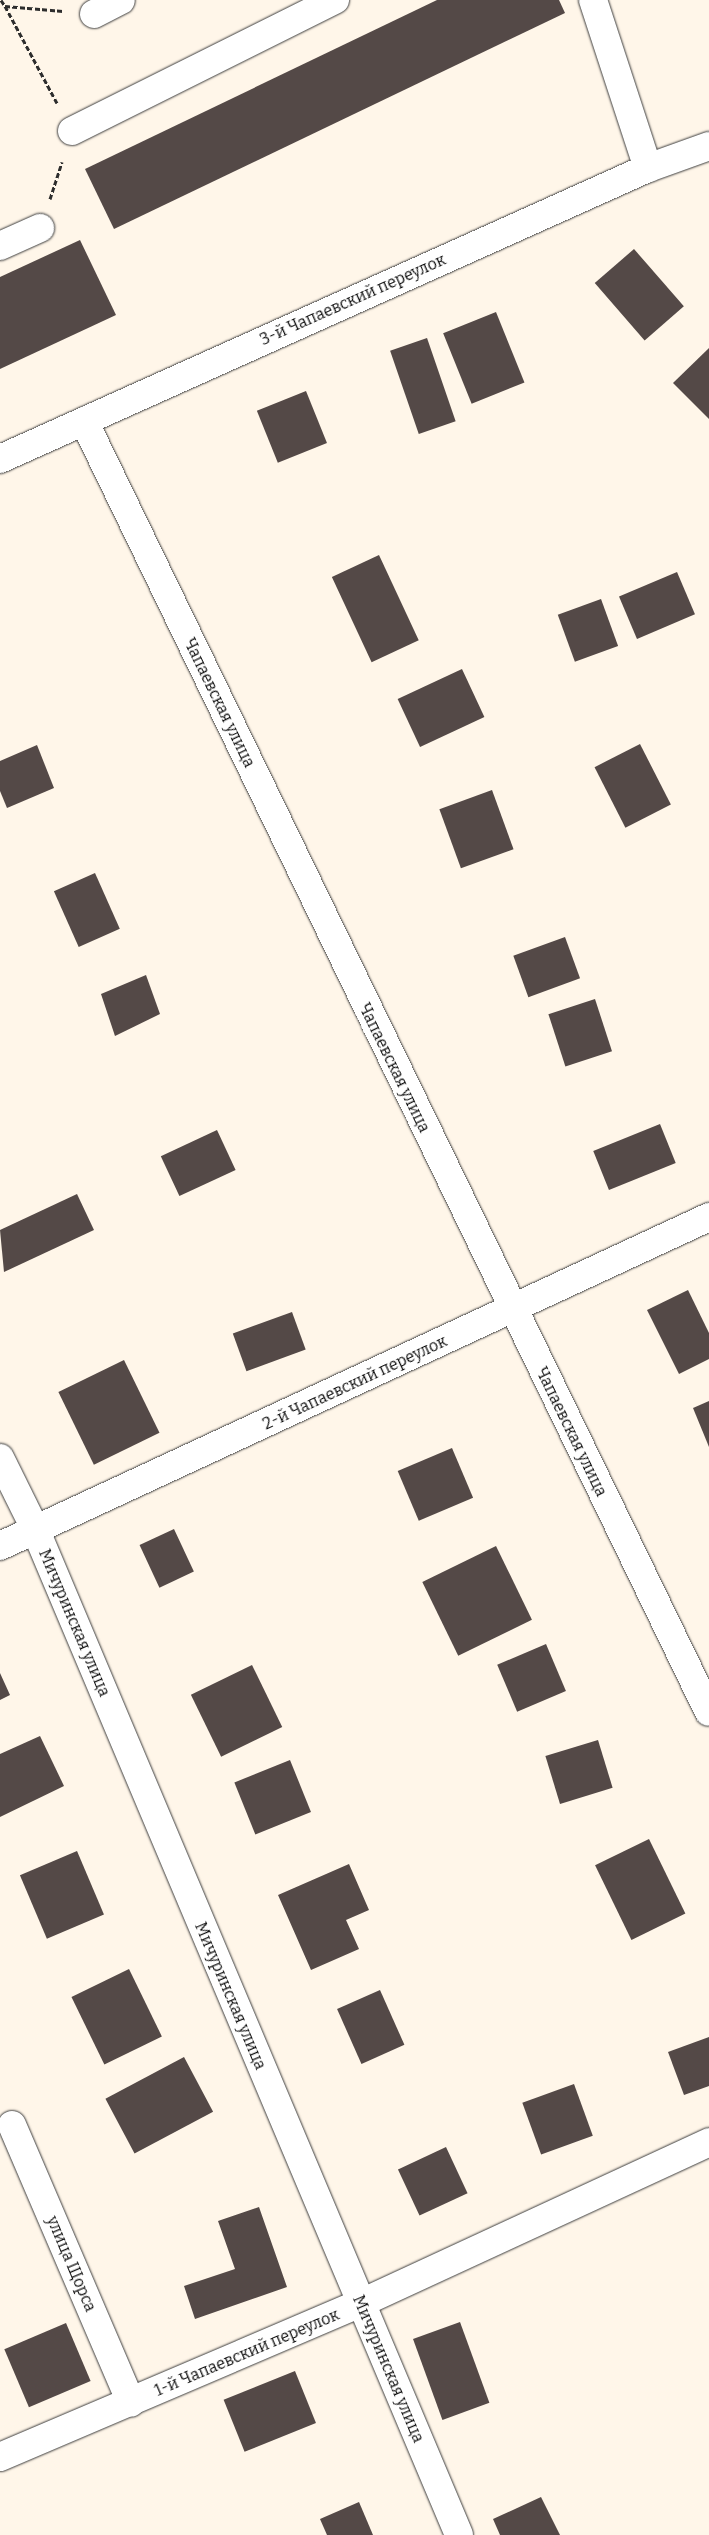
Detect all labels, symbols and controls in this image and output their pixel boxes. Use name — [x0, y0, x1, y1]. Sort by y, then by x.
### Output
street label: 3-й Чапаевский переулок — [257, 250, 449, 350]
street label: Чапаевская улица — [179, 635, 259, 771]
street label: Чапаевская улица — [354, 1000, 434, 1136]
street label: 2-й Чапаевский переулок — [260, 1332, 450, 1434]
street label: Чапаевская улица — [531, 1364, 611, 1500]
street label: Мичуринская улица — [34, 1546, 114, 1700]
street label: Мичуринская улица — [190, 1919, 270, 2073]
street label: улица Щорса — [42, 2213, 100, 2315]
street label: Мичуринская улица — [348, 2292, 428, 2446]
street label: 1-й Чапаевский переулок — [152, 2305, 342, 2401]

